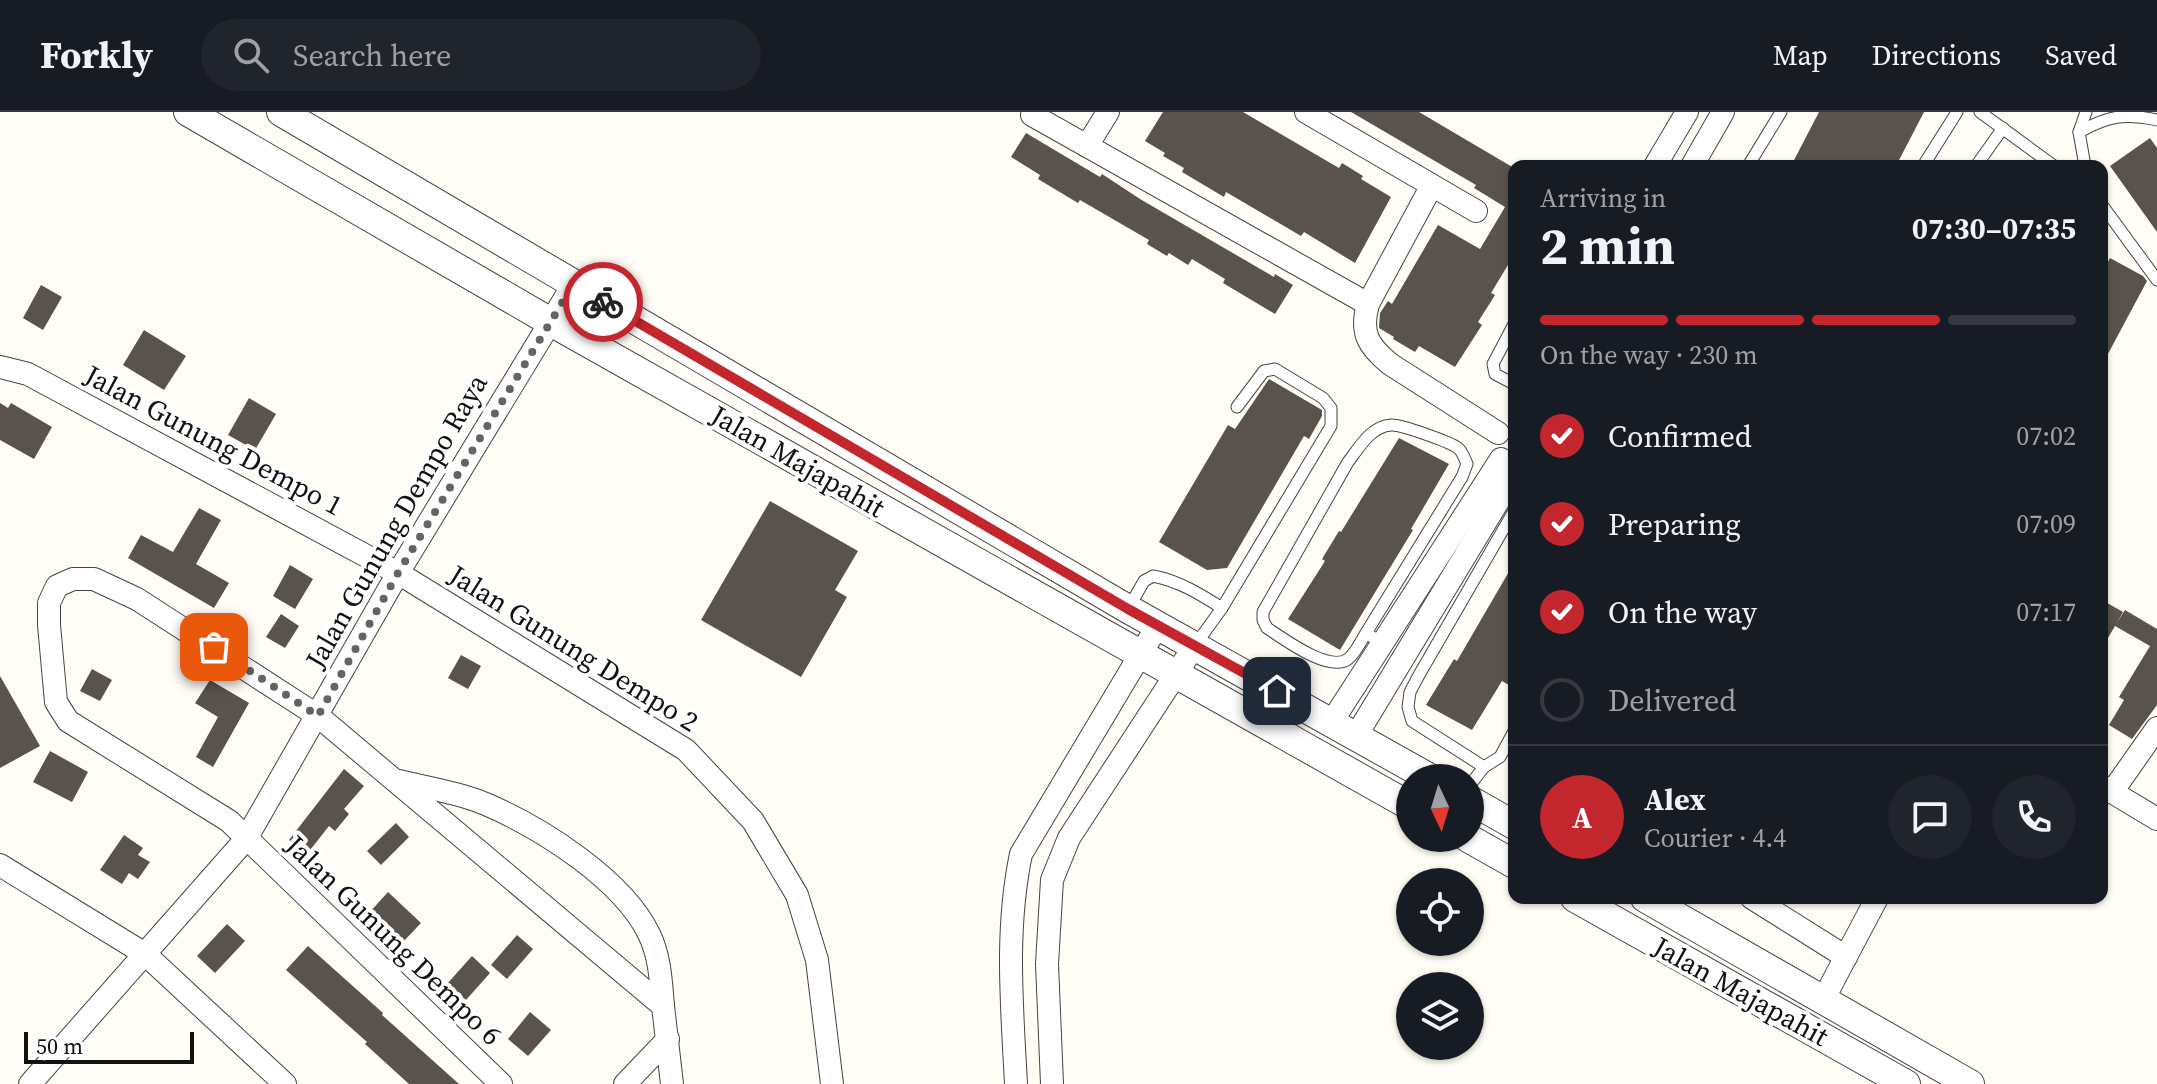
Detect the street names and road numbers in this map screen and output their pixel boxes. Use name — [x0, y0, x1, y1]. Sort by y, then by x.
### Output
street label: Jalan Gunung Dempo 1 — [77, 355, 350, 524]
street label: Jalan Gunung Dempo Raya — [296, 366, 496, 676]
street label: Jalan Majapahit — [703, 395, 893, 527]
street label: Jalan Gunung Dempo 2 — [441, 555, 706, 740]
street label: Jalan Gunung Dempo 6 — [277, 826, 511, 1053]
street label: Jalan Majapahit — [1646, 927, 1836, 1055]

